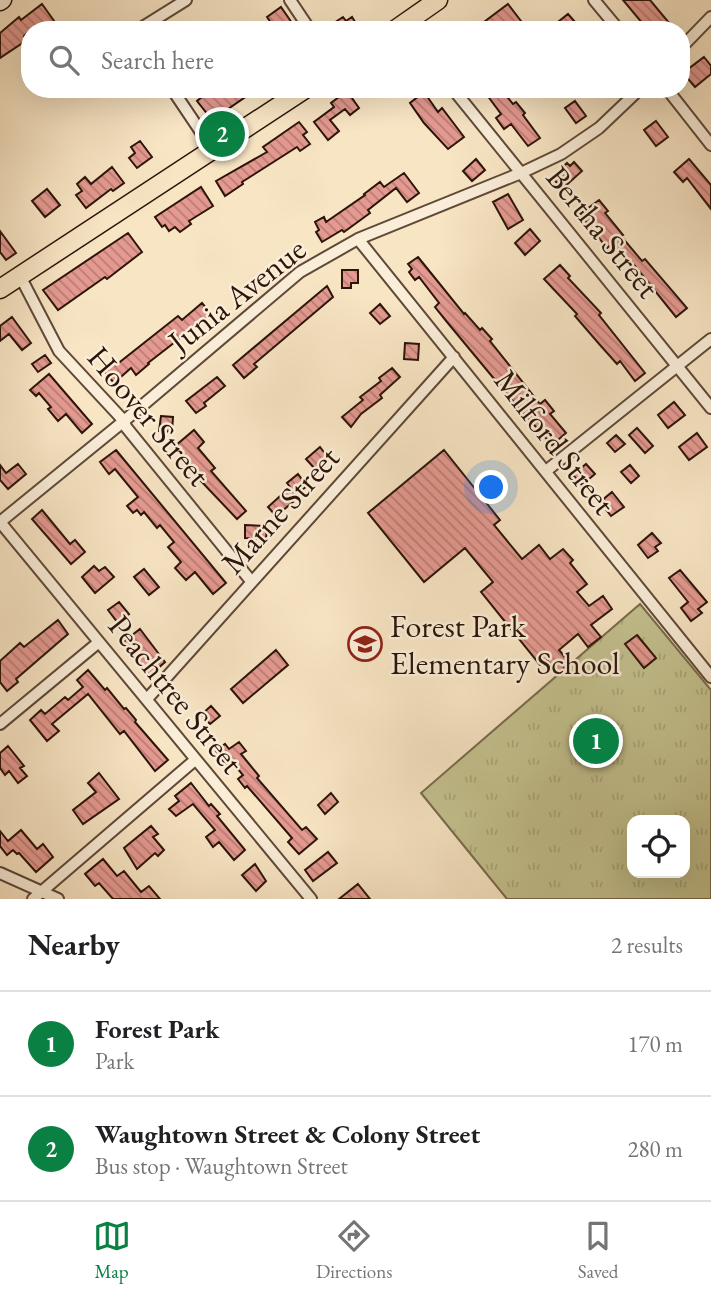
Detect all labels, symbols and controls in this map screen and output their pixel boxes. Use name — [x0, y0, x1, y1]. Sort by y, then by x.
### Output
search box — [21, 21, 690, 98]
icon: search — [45, 41, 83, 79]
text: Search here — [101, 43, 214, 77]
pin: 2 — [199, 108, 245, 160]
street label: Bertha Street — [537, 157, 669, 307]
street label: Junia Avenue — [157, 228, 314, 364]
street label: Hoover Street — [78, 337, 220, 495]
street label: Milford Street — [485, 361, 625, 523]
street label: Marne Street — [212, 437, 348, 583]
your location — [474, 470, 508, 504]
place label: Forest Park Elementary School — [390, 605, 620, 684]
street label: Peachtree Street — [99, 606, 253, 782]
school or university icon: Forest Park Elementary School — [346, 625, 384, 663]
pin: 1 — [573, 715, 619, 767]
map controls — [627, 815, 690, 878]
button: locate — [627, 815, 690, 878]
text: Nearby — [28, 925, 120, 964]
text: 2 results — [611, 930, 683, 960]
text: Forest Park — [95, 1012, 220, 1046]
text: 1 — [45, 1029, 57, 1059]
text: 170 m — [627, 1029, 683, 1059]
text: Park — [95, 1046, 134, 1076]
text: Waughtown Street & Colony Street — [95, 1117, 480, 1151]
text: 2 — [45, 1134, 57, 1164]
text: 280 m — [627, 1134, 683, 1164]
text: Bus stop · Waughtown Street — [95, 1151, 348, 1181]
tab: Map — [93, 1217, 131, 1284]
tab: Directions — [316, 1217, 392, 1284]
tab: Saved — [578, 1217, 618, 1284]

